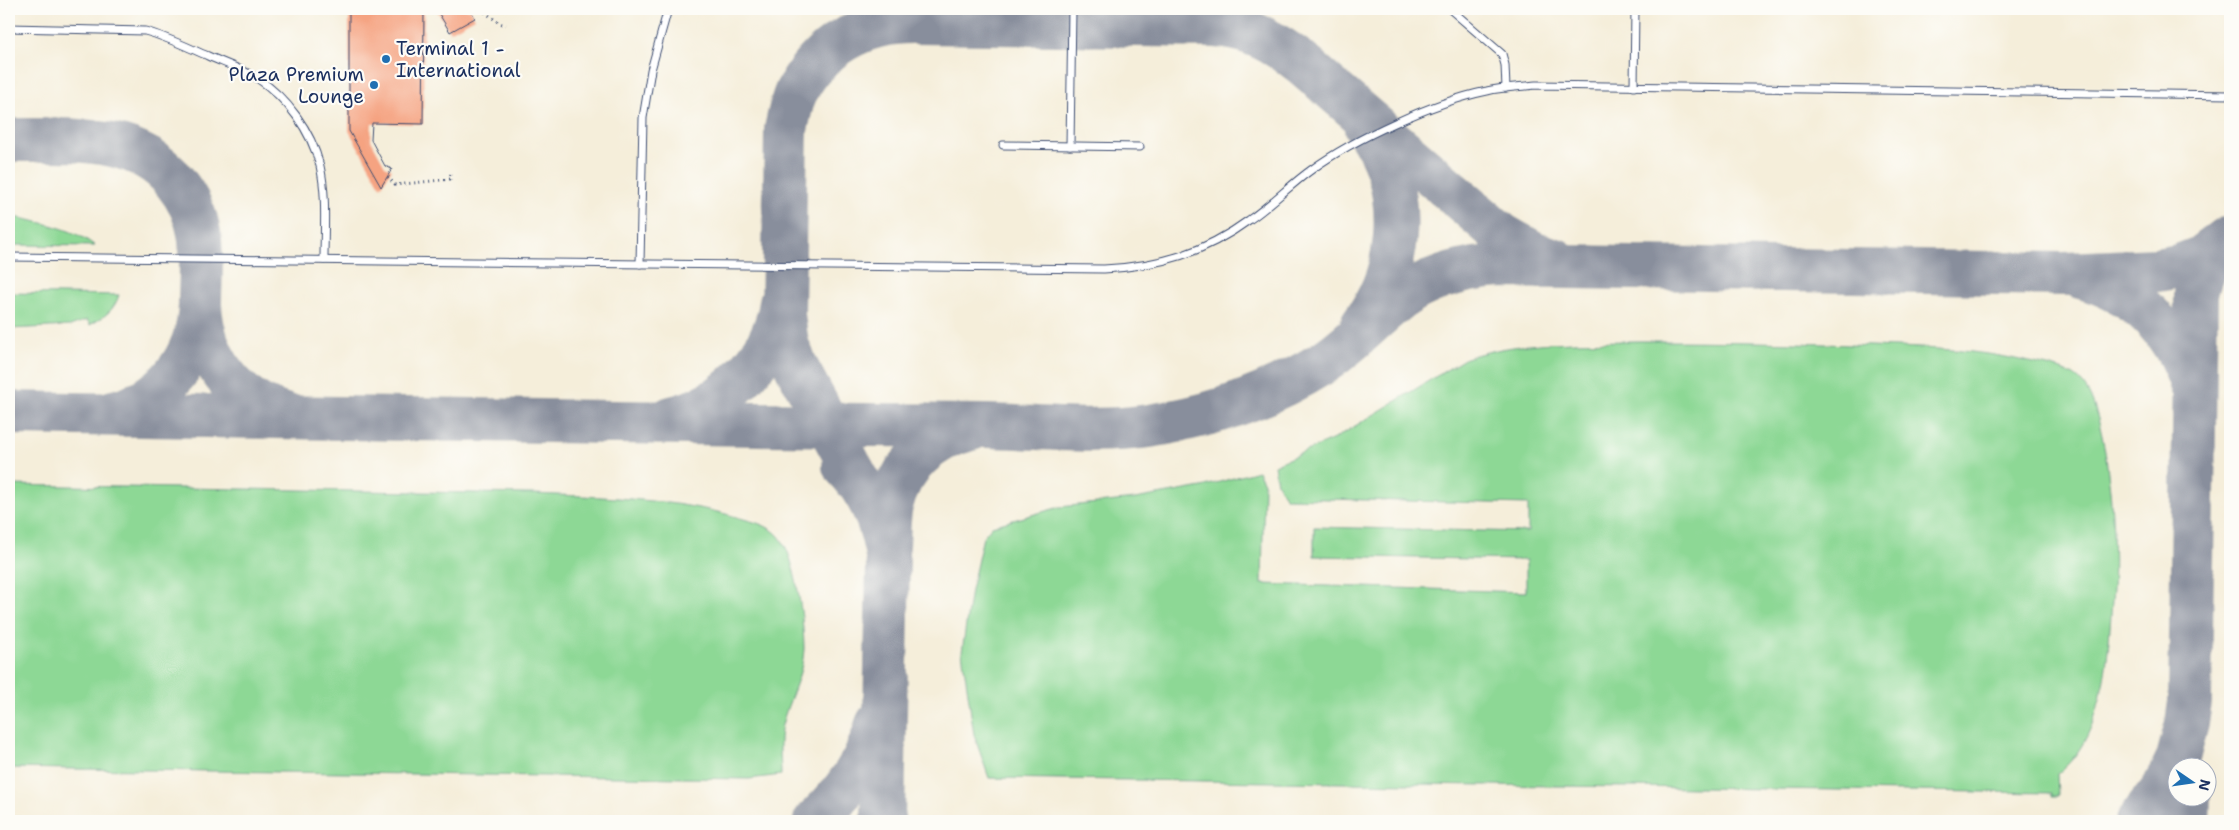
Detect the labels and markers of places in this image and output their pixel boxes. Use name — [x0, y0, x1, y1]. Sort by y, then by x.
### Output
place label: Terminal 1 - International — [396, 36, 521, 83]
marker: Terminal 1 - International — [380, 53, 392, 65]
place label: Plaza Premium Lounge — [228, 62, 364, 109]
marker: Plaza Premium Lounge — [368, 79, 380, 91]

